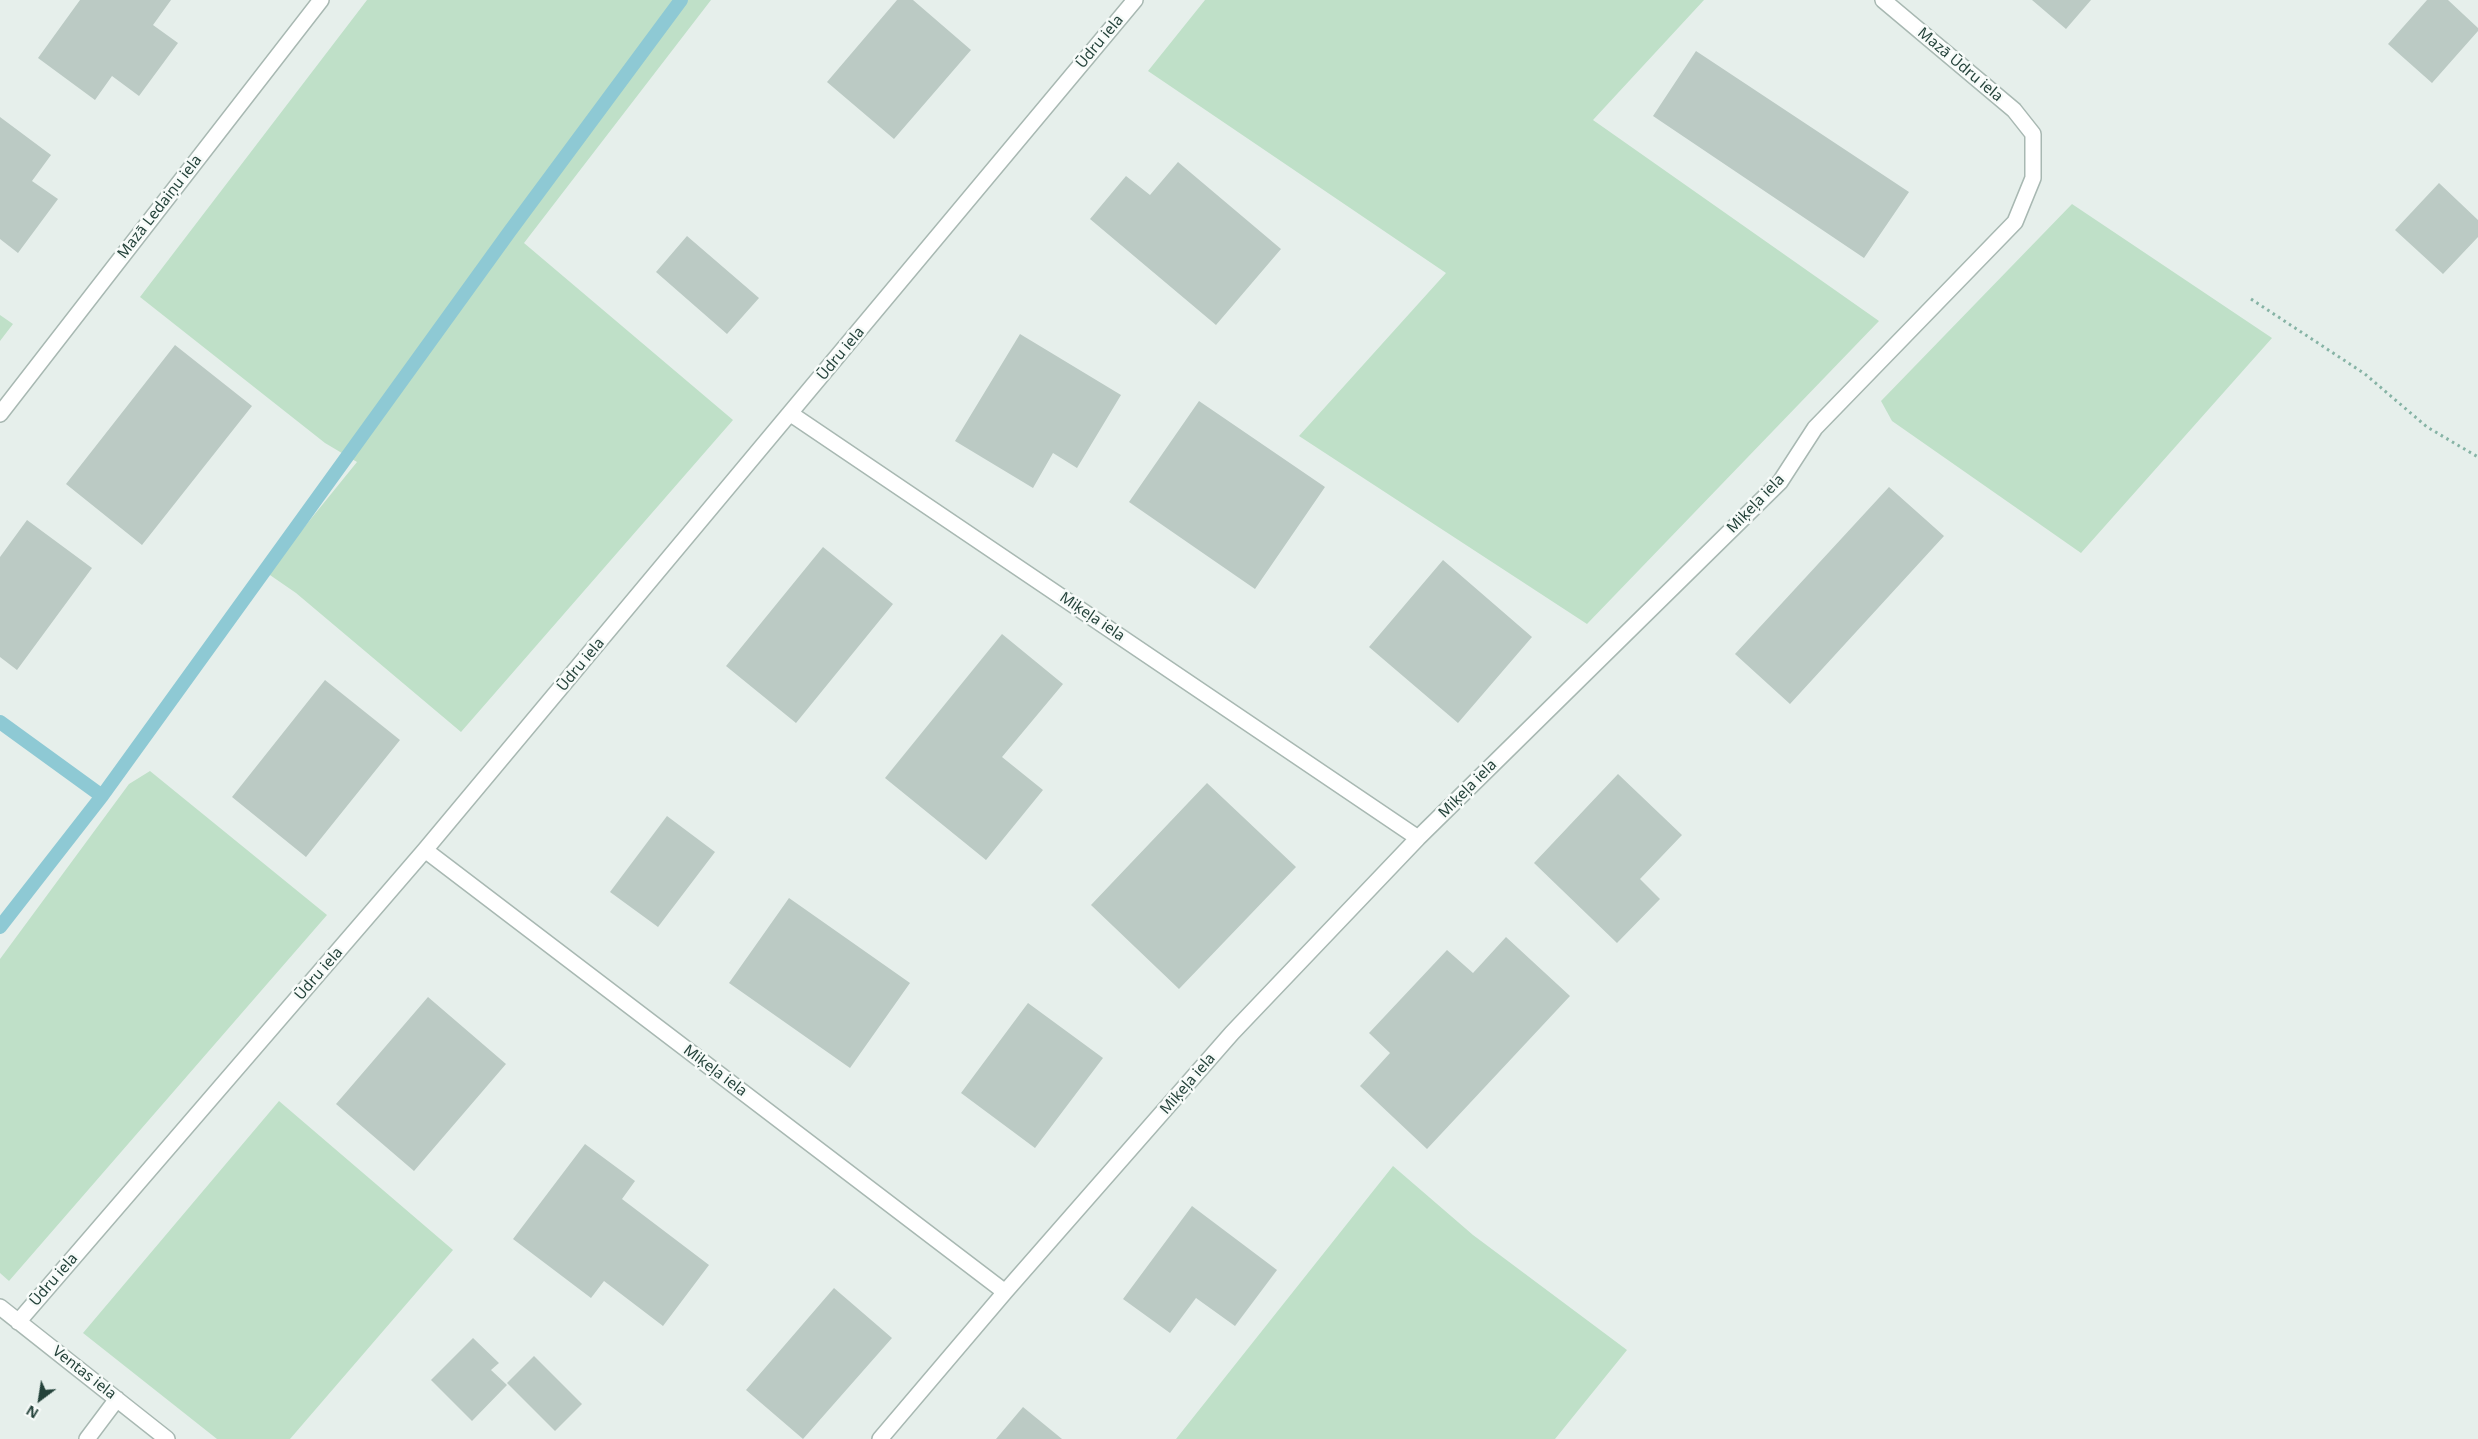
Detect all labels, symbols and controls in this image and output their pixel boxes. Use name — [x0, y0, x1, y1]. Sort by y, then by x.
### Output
street label: Ūdru iela — [1072, 12, 1128, 72]
street label: Mazā Ūdru iela — [1914, 24, 2006, 106]
street label: Mazā Ledaiņu iela — [114, 152, 206, 262]
street label: Ūdru iela — [813, 324, 869, 384]
street label: Miķeļa iela — [1724, 471, 1788, 537]
street label: Miķeļa iela — [1056, 589, 1128, 645]
street label: Ūdru iela — [553, 635, 609, 695]
street label: Miķeļa iela — [1435, 756, 1501, 822]
street label: Ūdru iela — [291, 944, 347, 1004]
street label: Miķeļa iela — [680, 1041, 750, 1101]
street label: Miķeļa iela — [1157, 1050, 1219, 1118]
street label: Ūdru iela — [26, 1250, 82, 1310]
street label: Ventas iela — [49, 1343, 119, 1403]
north arrow — [15, 1374, 65, 1424]
text: N — [22, 1401, 42, 1423]

